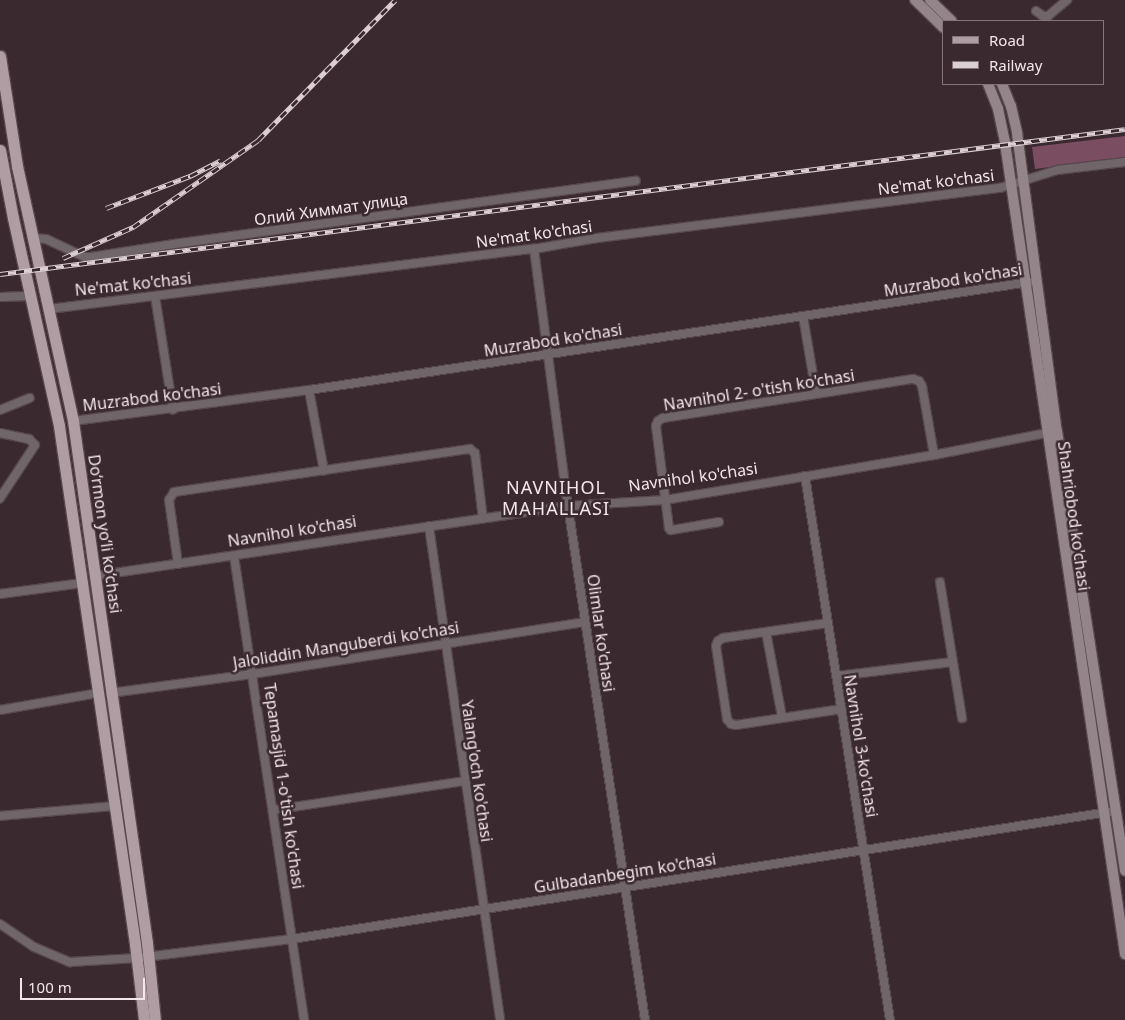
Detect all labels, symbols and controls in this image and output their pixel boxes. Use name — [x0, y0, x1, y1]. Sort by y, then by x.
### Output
legend — [942, 20, 1105, 85]
text: Road — [989, 30, 1025, 50]
text: Railway — [989, 55, 1042, 75]
street label: Ne'mat ko'chasi — [877, 165, 995, 199]
street label: Олий Химмат улица — [253, 189, 409, 229]
street label: Ne'mat ko'chasi — [475, 216, 593, 252]
street label: Muzrabod ko'chasi — [882, 260, 1024, 300]
street label: Ne'mat ko'chasi — [74, 268, 192, 300]
street label: Muzrabod ko'chasi — [482, 320, 624, 360]
street label: Navnihol 2- o'tish ko'chasi — [662, 365, 856, 415]
street label: Muzrabod ko'chasi — [81, 379, 223, 415]
street label: Shahriobod ko'chasi — [1054, 440, 1094, 592]
street label: Do‘rmon yo‘li ko‘chasi — [84, 453, 126, 615]
street label: Navnihol ko'chasi — [627, 458, 759, 496]
district label: NAVNIHOL MAHALLASI — [501, 477, 611, 520]
street label: Navnihol ko'chasi — [226, 511, 358, 551]
street label: Olimlar ko'chasi — [583, 573, 619, 693]
street label: Jaloliddin Manguberdi ko'chasi — [232, 618, 460, 672]
street label: Navnihol 3-ko'chasi — [840, 673, 882, 819]
street label: Tepamasjid 1-o'tish ko'chasi — [260, 682, 308, 890]
street label: Yalang'och ko'chasi — [458, 699, 496, 843]
street label: Gulbadanbegim ko'chasi — [533, 849, 717, 897]
scale bar — [22, 968, 148, 1000]
text: 100 m — [28, 977, 72, 997]

